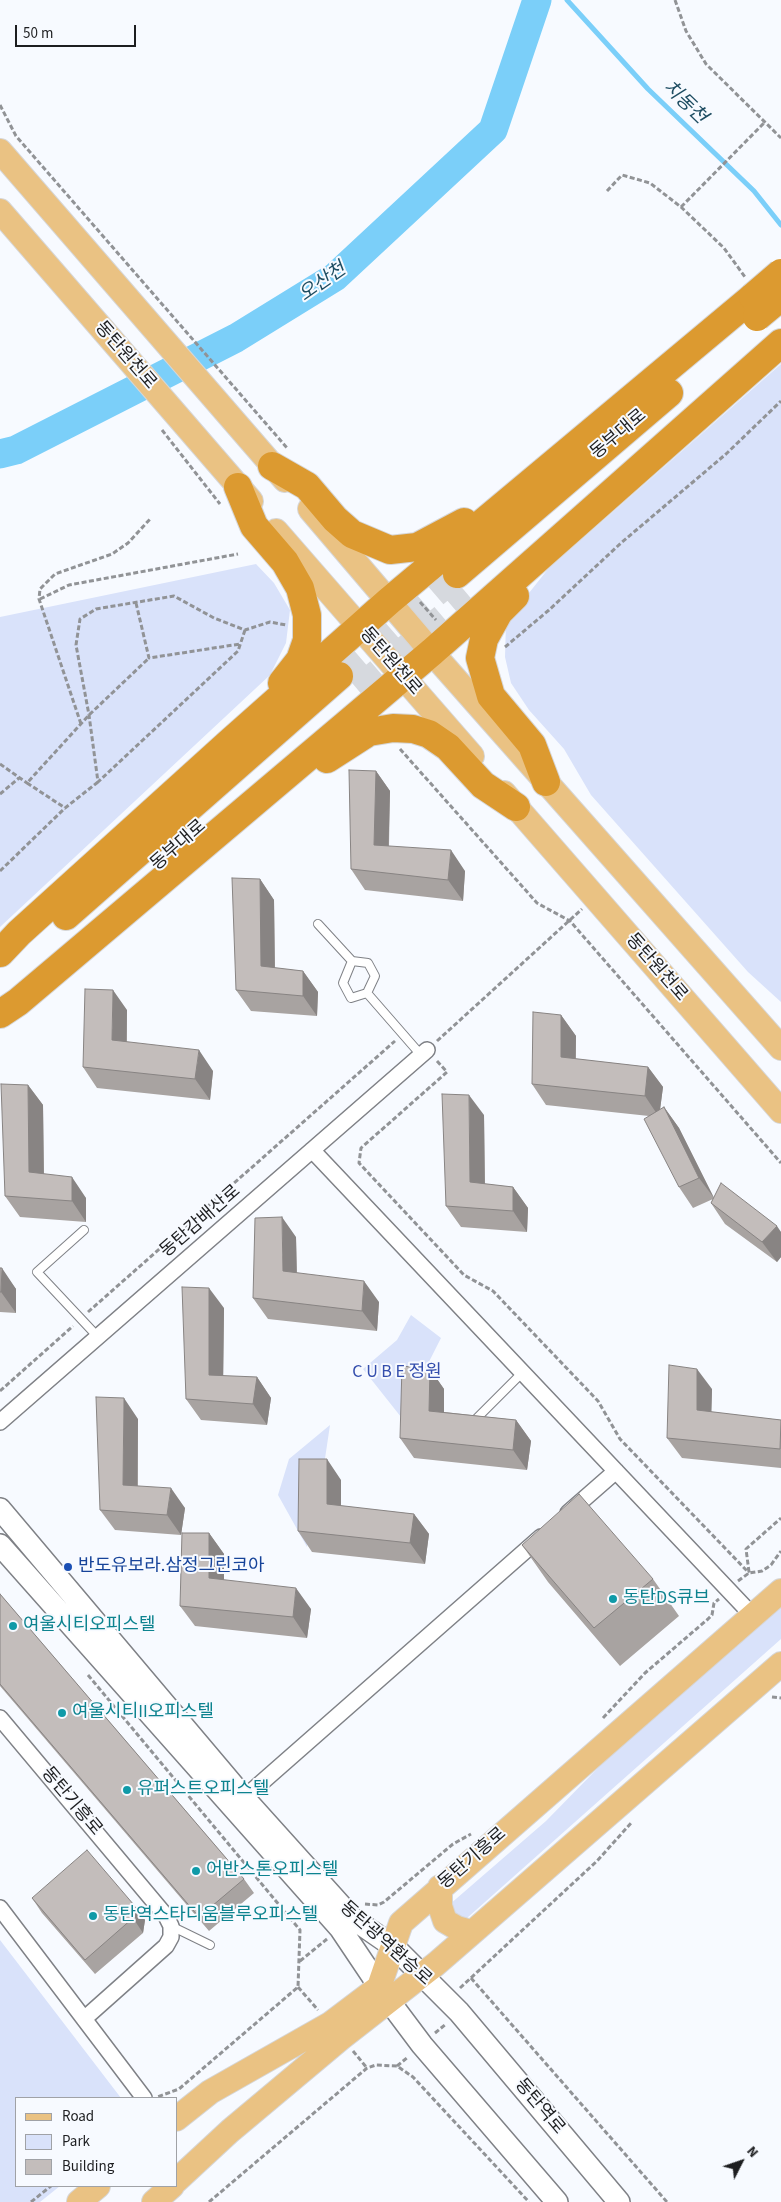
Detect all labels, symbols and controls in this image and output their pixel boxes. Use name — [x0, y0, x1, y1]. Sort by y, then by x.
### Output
scale bar — [18, 15, 139, 47]
text: 50 m — [23, 23, 53, 44]
water label: 치동천 — [657, 77, 711, 129]
water label: 오산천 — [295, 259, 351, 307]
street label: 동탄원천로 — [90, 318, 160, 394]
street label: 동부대로 — [587, 405, 651, 465]
street label: 동탄원천로 — [355, 624, 425, 700]
street label: 동부대로 — [147, 816, 211, 876]
street label: 동탄원천로 — [621, 930, 691, 1006]
street label: 동탄감배산로 — [156, 1181, 246, 1263]
park label: C U B E 정원 — [352, 1362, 442, 1384]
place label: 반도유보라.삼정그린코아 — [78, 1556, 265, 1578]
marker: 반도유보라.삼정그린코아 — [62, 1561, 74, 1573]
place label: 동탄DS큐브 — [623, 1588, 710, 1610]
marker: 동탄DS큐브 — [607, 1593, 619, 1605]
place label: 여울시티오피스텔 — [23, 1615, 155, 1637]
marker: 여울시티오피스텔 — [7, 1620, 19, 1632]
place label: 여울시티II오피스텔 — [72, 1702, 214, 1724]
marker: 여울시티II오피스텔 — [56, 1707, 68, 1719]
street label: 동탄기흥로 — [36, 1763, 106, 1841]
place label: 유퍼스트오피스텔 — [137, 1779, 269, 1801]
marker: 유퍼스트오피스텔 — [121, 1784, 133, 1796]
street label: 동탄기흥로 — [435, 1824, 511, 1894]
place label: 어반스톤오피스텔 — [206, 1860, 338, 1882]
marker: 어반스톤오피스텔 — [190, 1865, 202, 1877]
street label: 동탄광역환승로 — [335, 1897, 435, 1991]
place label: 동탄역스타디움블루오피스텔 — [103, 1905, 318, 1927]
marker: 동탄역스타디움블루오피스텔 — [87, 1910, 99, 1922]
street label: 동탄역로 — [509, 2075, 569, 2139]
legend — [15, 2097, 178, 2187]
text: Road — [62, 2106, 94, 2127]
text: Park — [62, 2131, 90, 2152]
north arrow — [716, 2137, 766, 2187]
text: N — [742, 2142, 763, 2162]
text: Building — [62, 2156, 114, 2177]

